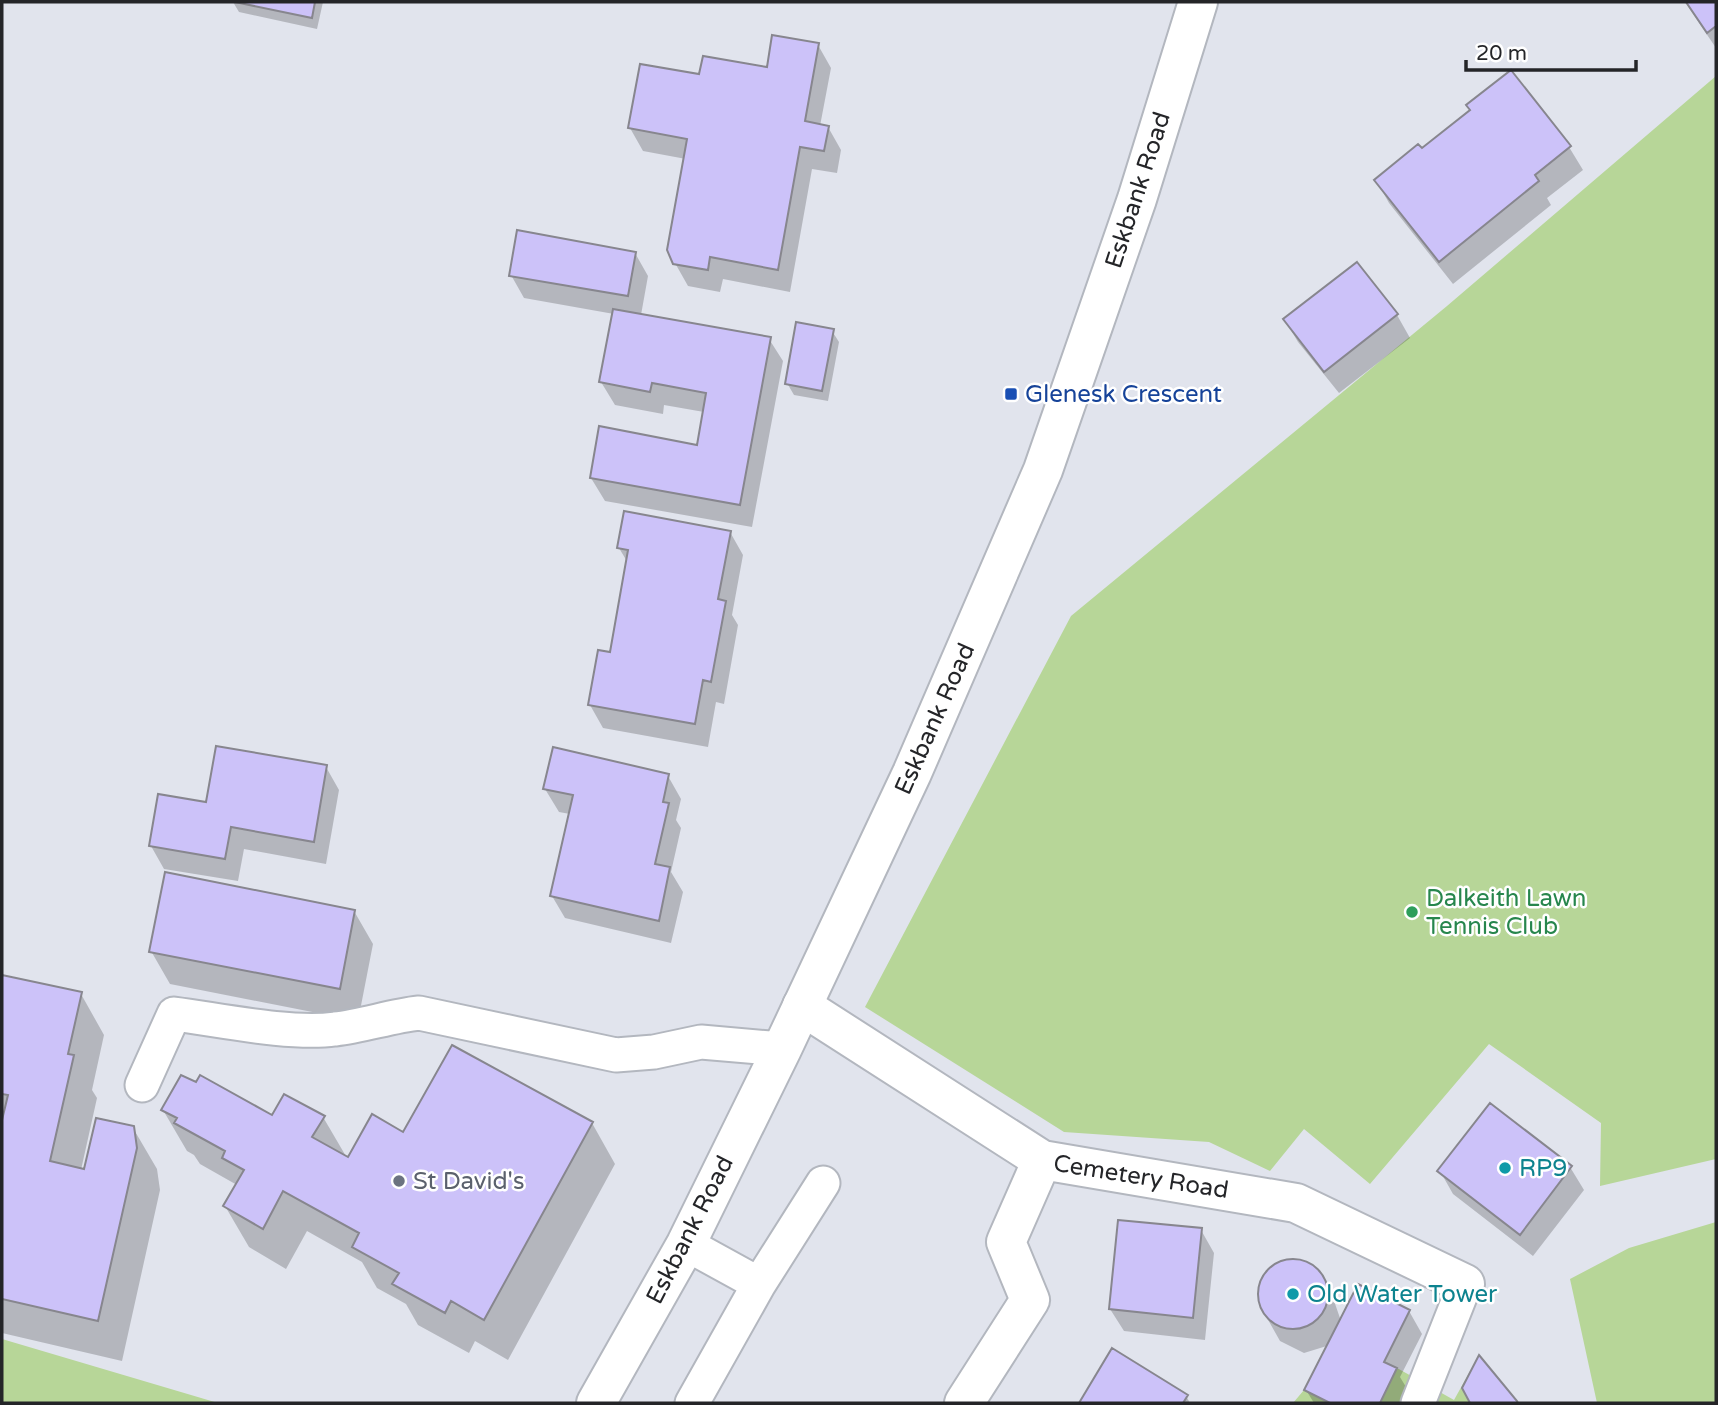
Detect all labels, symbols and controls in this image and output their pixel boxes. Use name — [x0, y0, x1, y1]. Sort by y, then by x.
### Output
scale bar — [1466, 28, 1636, 72]
text: 20 m — [1476, 41, 1527, 66]
street label: Eskbank Road — [1099, 108, 1177, 272]
place label: Glenesk Crescent — [1025, 380, 1222, 409]
marker: Glenesk Crescent — [1003, 386, 1019, 402]
street label: Eskbank Road — [889, 639, 981, 799]
place label: Dalkeith Lawn Tennis Club — [1426, 884, 1586, 941]
marker: Dalkeith Lawn Tennis Club — [1404, 904, 1420, 920]
street label: Cemetery Road — [1051, 1149, 1231, 1205]
street label: Eskbank Road — [640, 1151, 740, 1309]
place label: RP9 — [1519, 1154, 1567, 1183]
marker: RP9 — [1497, 1160, 1513, 1176]
place label: St David's — [413, 1167, 524, 1196]
marker: St David's — [391, 1173, 407, 1189]
place label: Old Water Tower — [1307, 1280, 1498, 1309]
marker: Old Water Tower — [1285, 1286, 1301, 1302]

